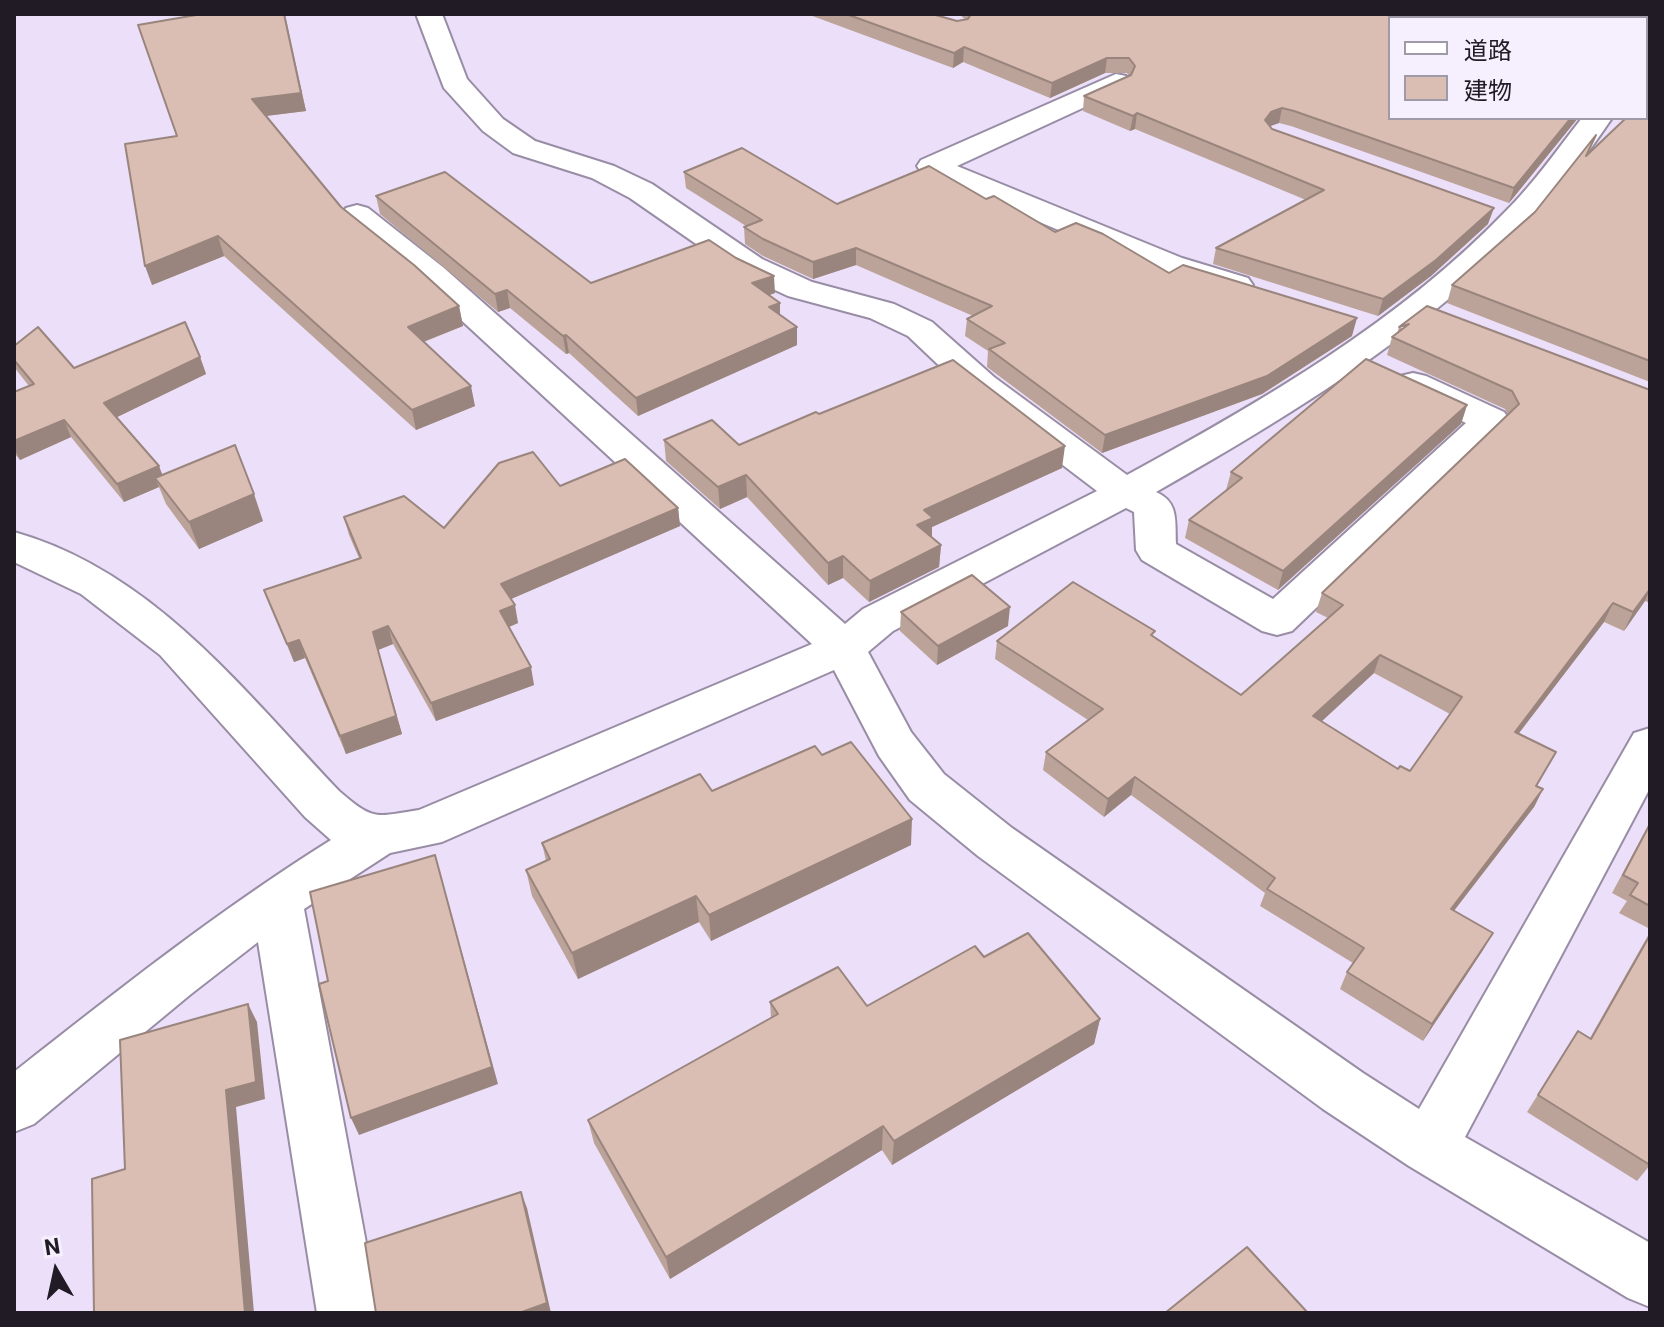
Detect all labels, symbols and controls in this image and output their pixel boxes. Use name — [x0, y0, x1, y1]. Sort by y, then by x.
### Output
legend — [1388, 16, 1648, 120]
text: 道路 — [1464, 37, 1512, 65]
text: 建物 — [1464, 77, 1512, 105]
north arrow — [16, 1231, 96, 1311]
text: N — [43, 1233, 62, 1260]

